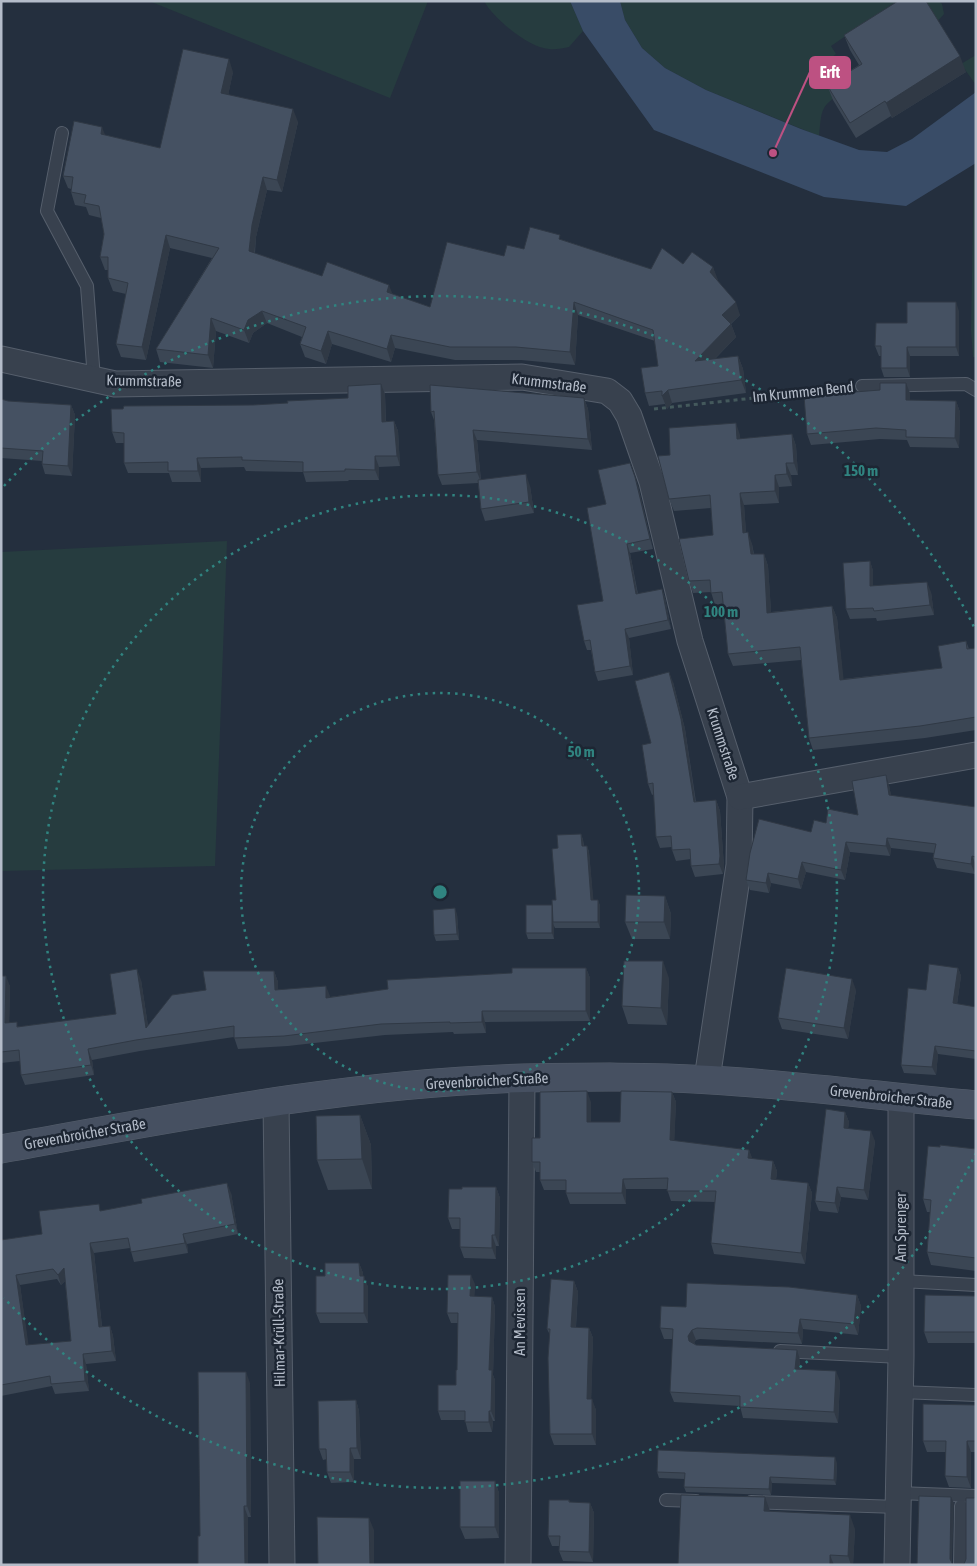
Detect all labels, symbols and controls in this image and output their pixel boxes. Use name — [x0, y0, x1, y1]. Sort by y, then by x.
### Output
callout: Erft — [810, 57, 850, 88]
text: Erft — [820, 63, 841, 81]
street label: Krummstraße — [511, 369, 588, 396]
street label: Krummstraße — [106, 371, 182, 390]
street label: Im Krummen Bend — [751, 378, 854, 405]
text: 150 m — [844, 462, 878, 479]
text: 100 m — [704, 603, 738, 620]
street label: Krummstraße — [704, 705, 743, 782]
text: 50 m — [568, 743, 595, 760]
centre of rings — [431, 883, 449, 901]
street label: Grevenbroicher Straße — [425, 1069, 549, 1092]
street label: Grevenbroicher Straße — [829, 1082, 953, 1111]
street label: Grevenbroicher Straße — [23, 1114, 147, 1153]
street label: Am Sprenger — [892, 1192, 909, 1262]
street label: Hilmar-Krüll-Straße — [269, 1278, 288, 1387]
street label: An Mevissen — [511, 1288, 528, 1356]

